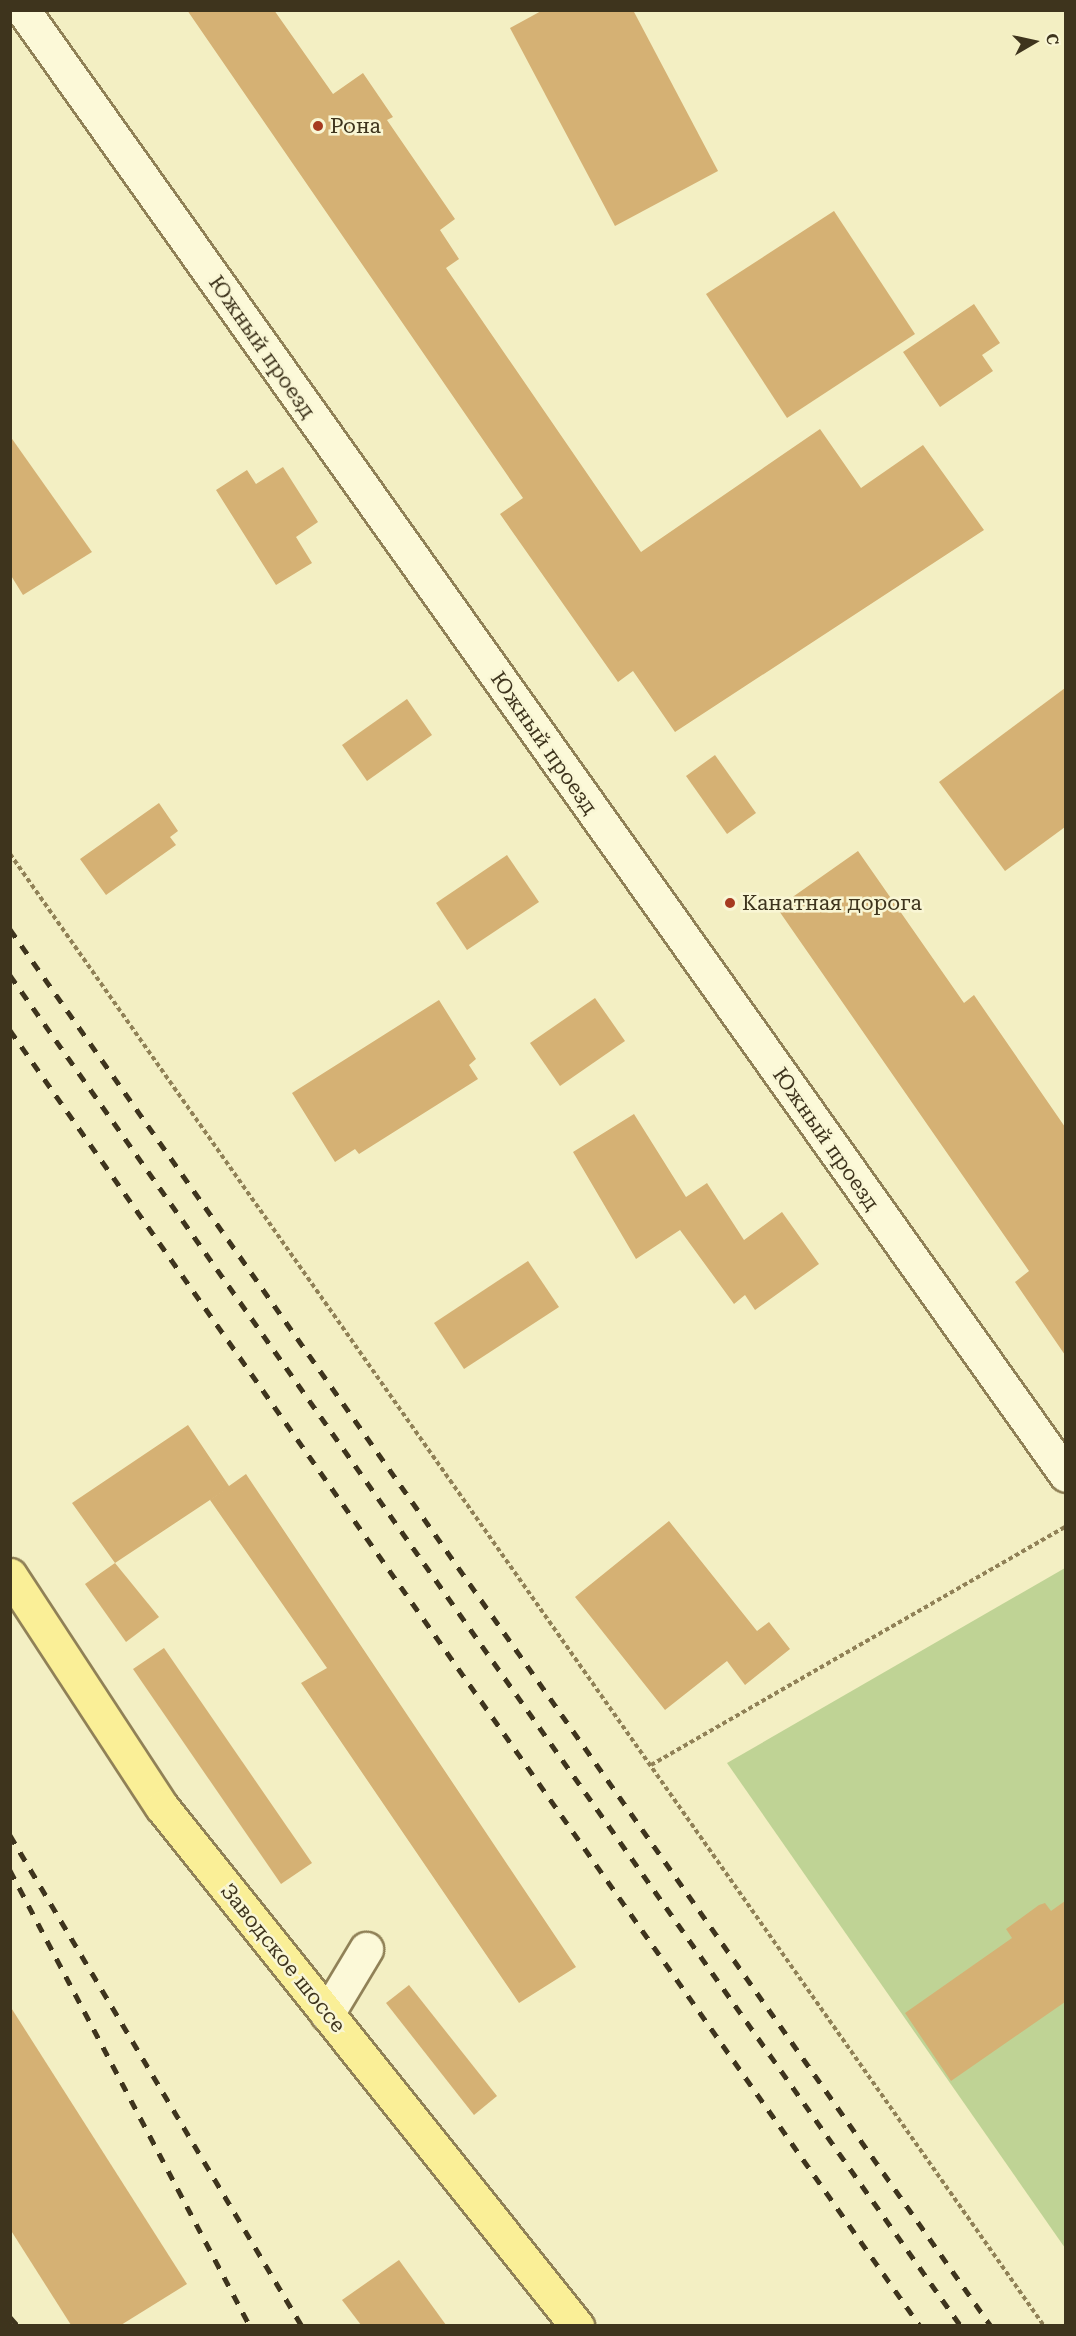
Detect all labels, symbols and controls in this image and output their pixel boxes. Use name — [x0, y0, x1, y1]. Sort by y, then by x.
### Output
north arrow — [1004, 12, 1064, 72]
text: С — [1042, 32, 1063, 46]
place label: Рона — [330, 113, 381, 139]
marker: Рона — [311, 119, 325, 133]
street label: Южный проезд — [203, 271, 321, 423]
street label: Южный проезд — [485, 667, 603, 819]
place label: Канатная дорога — [742, 890, 922, 916]
marker: Канатная дорога — [723, 896, 737, 910]
street label: Южный проезд — [767, 1063, 885, 1215]
street label: Заводское шоссе — [215, 1878, 351, 2038]

